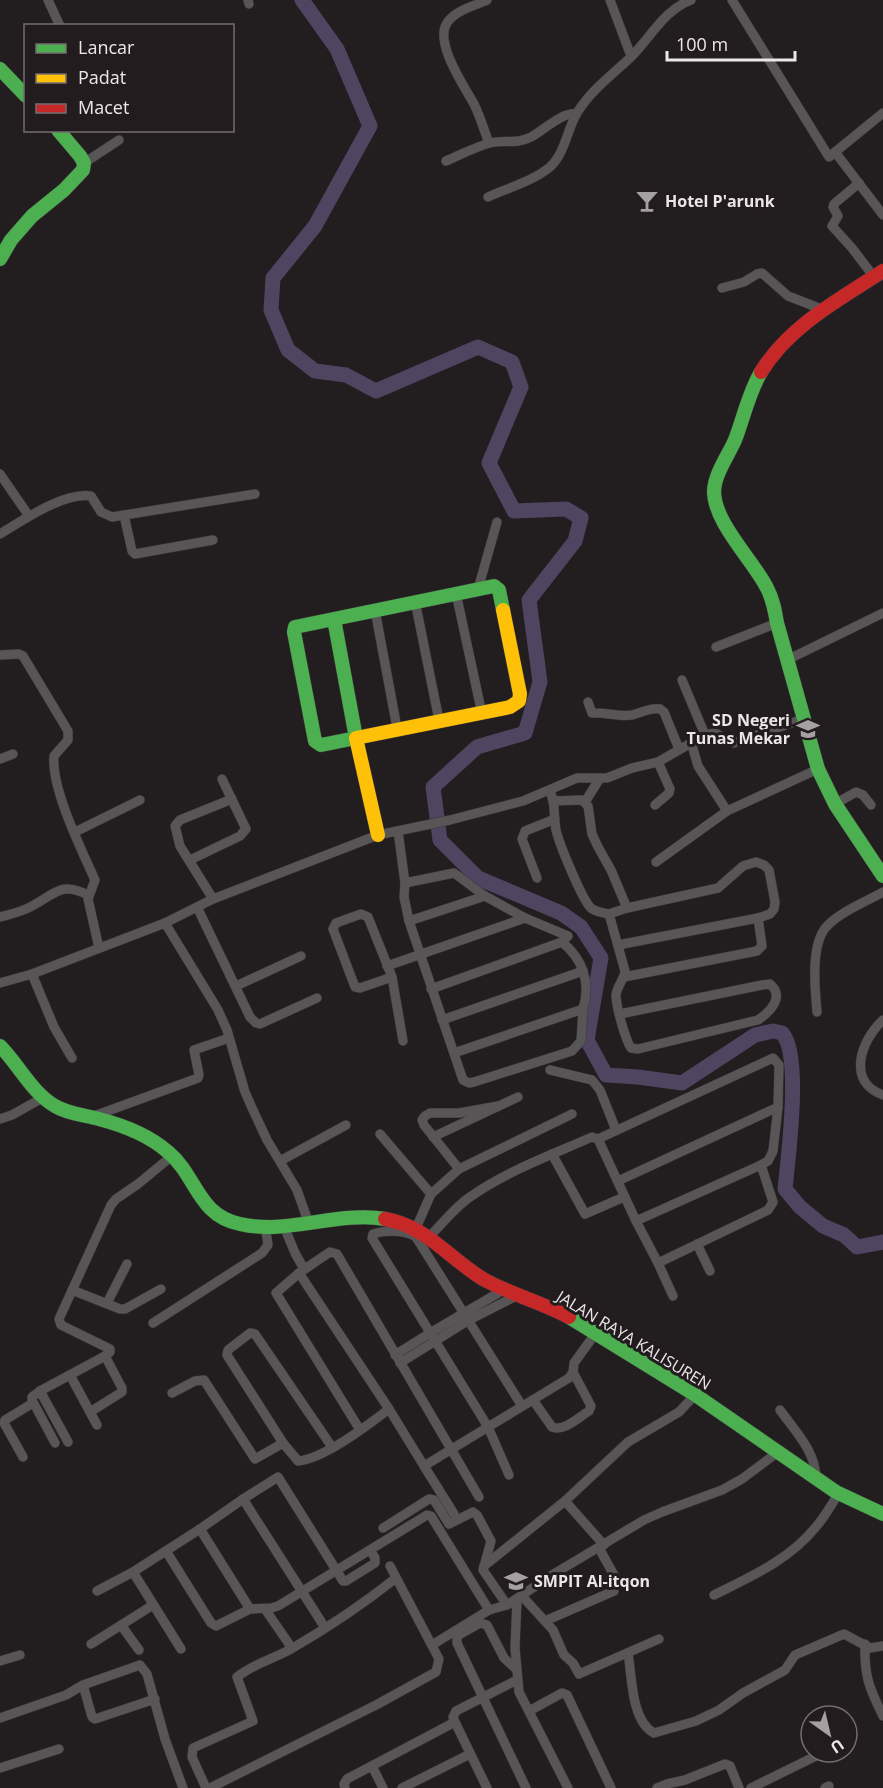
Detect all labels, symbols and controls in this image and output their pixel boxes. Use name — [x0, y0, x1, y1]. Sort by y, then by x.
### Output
legend — [24, 24, 234, 132]
scale bar — [667, 24, 794, 62]
text: 100 m — [676, 32, 728, 56]
text: Lancar — [78, 35, 135, 59]
text: Padat — [78, 65, 126, 89]
text: Macet — [78, 95, 129, 119]
bar icon: Hotel P'arunk — [634, 188, 660, 214]
place label: Hotel P'arunk — [665, 190, 775, 212]
place label: SD Negeri Tunas Mekar — [687, 709, 790, 749]
school or university icon: SD Negeri Tunas Mekar — [795, 716, 821, 742]
street label: JALAN RAYA KALISUREN — [551, 1284, 715, 1395]
school or university icon: SMPIT Al-itqon — [503, 1568, 529, 1594]
place label: SMPIT Al-itqon — [534, 1570, 650, 1592]
north arrow — [799, 1704, 859, 1764]
text: U — [826, 1734, 849, 1759]

